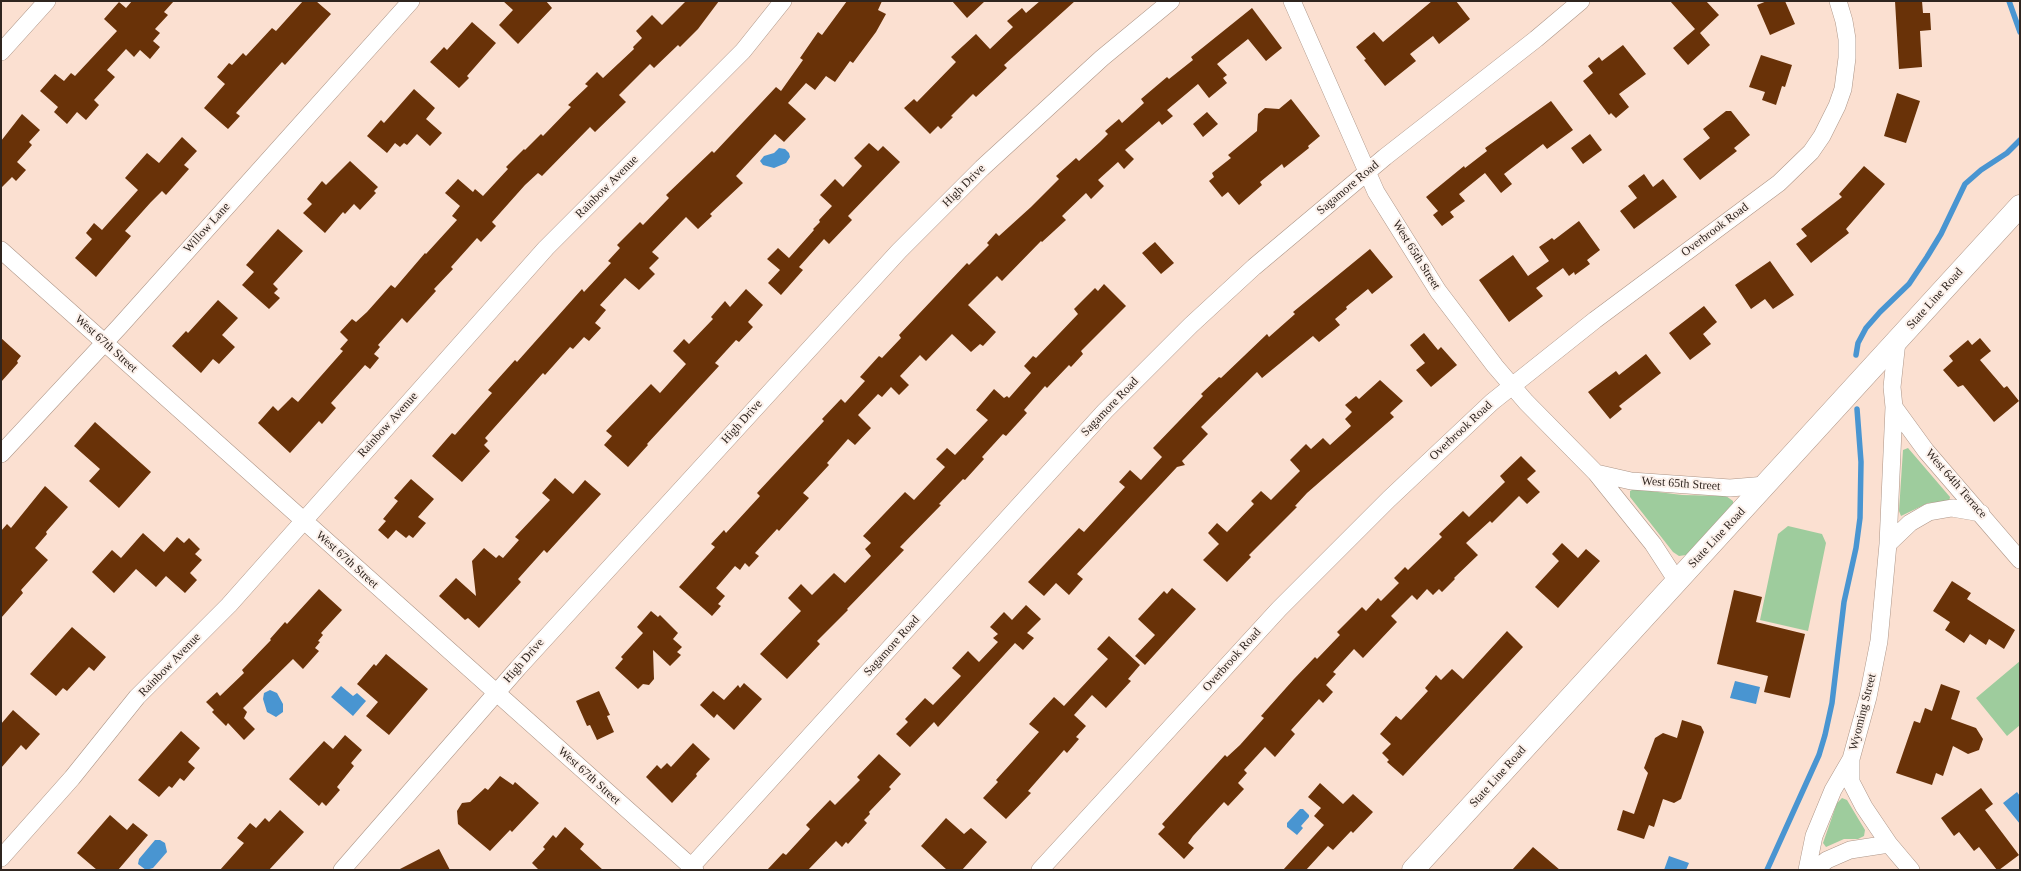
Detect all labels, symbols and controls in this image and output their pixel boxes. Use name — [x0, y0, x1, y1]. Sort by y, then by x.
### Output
street label: Rainbow Avenue — [573, 153, 641, 221]
street label: Sagamore Road — [1314, 158, 1382, 218]
street label: High Drive — [940, 162, 988, 210]
street label: Willow Lane — [181, 200, 233, 256]
street label: Overbrook Road — [1679, 200, 1751, 260]
street label: West 65th Street — [1389, 218, 1443, 292]
street label: State Line Road — [1904, 265, 1966, 333]
street label: West 67th Street — [72, 312, 140, 376]
street label: Sagamore Road — [1078, 375, 1142, 439]
street label: Rainbow Avenue — [355, 389, 421, 461]
street label: High Drive — [718, 397, 766, 447]
street label: Overbrook Road — [1427, 398, 1495, 464]
street label: West 64th Terrace — [1922, 447, 1990, 521]
street label: West 65th Street — [1641, 474, 1721, 494]
street label: State Line Road — [1685, 505, 1749, 571]
street label: West 67th Street — [313, 528, 381, 592]
street label: Sagamore Road — [861, 613, 923, 679]
street label: Overbrook Road — [1200, 625, 1264, 695]
street label: Rainbow Avenue — [136, 630, 204, 700]
street label: High Drive — [501, 636, 547, 686]
street label: Wyoming Street — [1847, 672, 1879, 752]
street label: State Line Road — [1467, 743, 1529, 811]
street label: West 67th Street — [555, 744, 623, 808]

